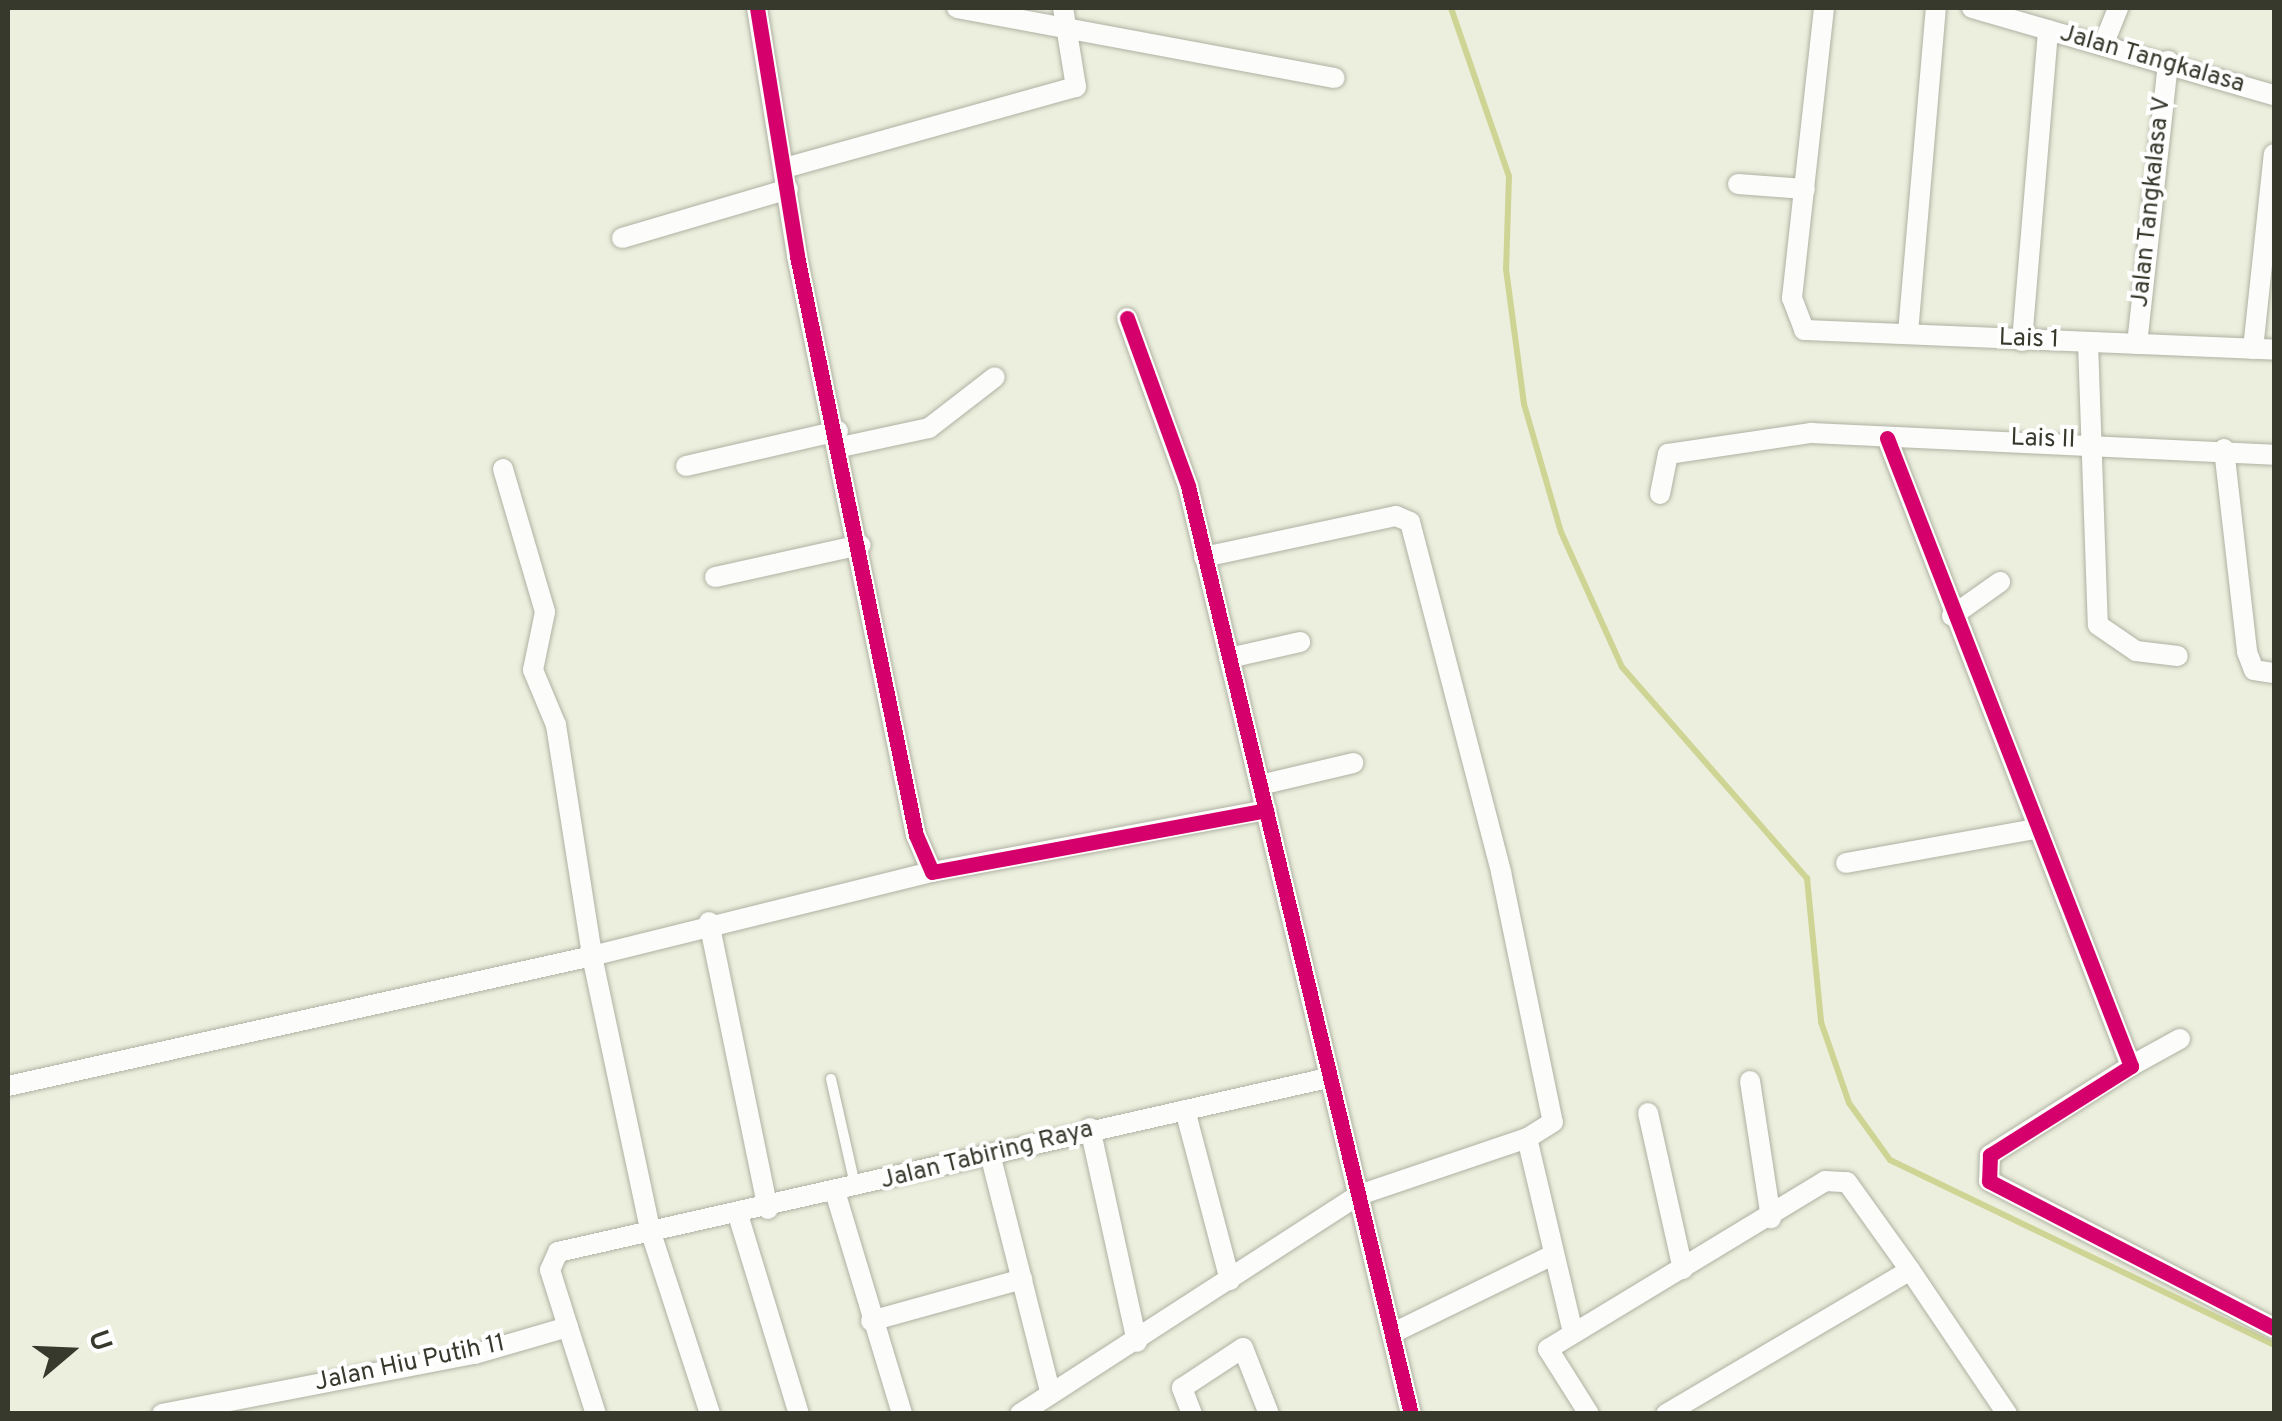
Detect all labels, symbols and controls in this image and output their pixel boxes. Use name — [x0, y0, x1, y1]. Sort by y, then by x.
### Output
street label: Jalan Tangkalasa — [2056, 19, 2248, 101]
street label: Jalan Tangkalasa V — [2126, 94, 2178, 310]
street label: Lais 1 — [1998, 324, 2060, 356]
street label: Lais II — [2010, 424, 2076, 456]
street label: Jalan Tabiring Raya — [877, 1115, 1097, 1197]
north arrow — [20, 1301, 120, 1401]
text: U — [78, 1326, 119, 1357]
street label: Jalan Hiu Putih 11 — [312, 1329, 508, 1399]

